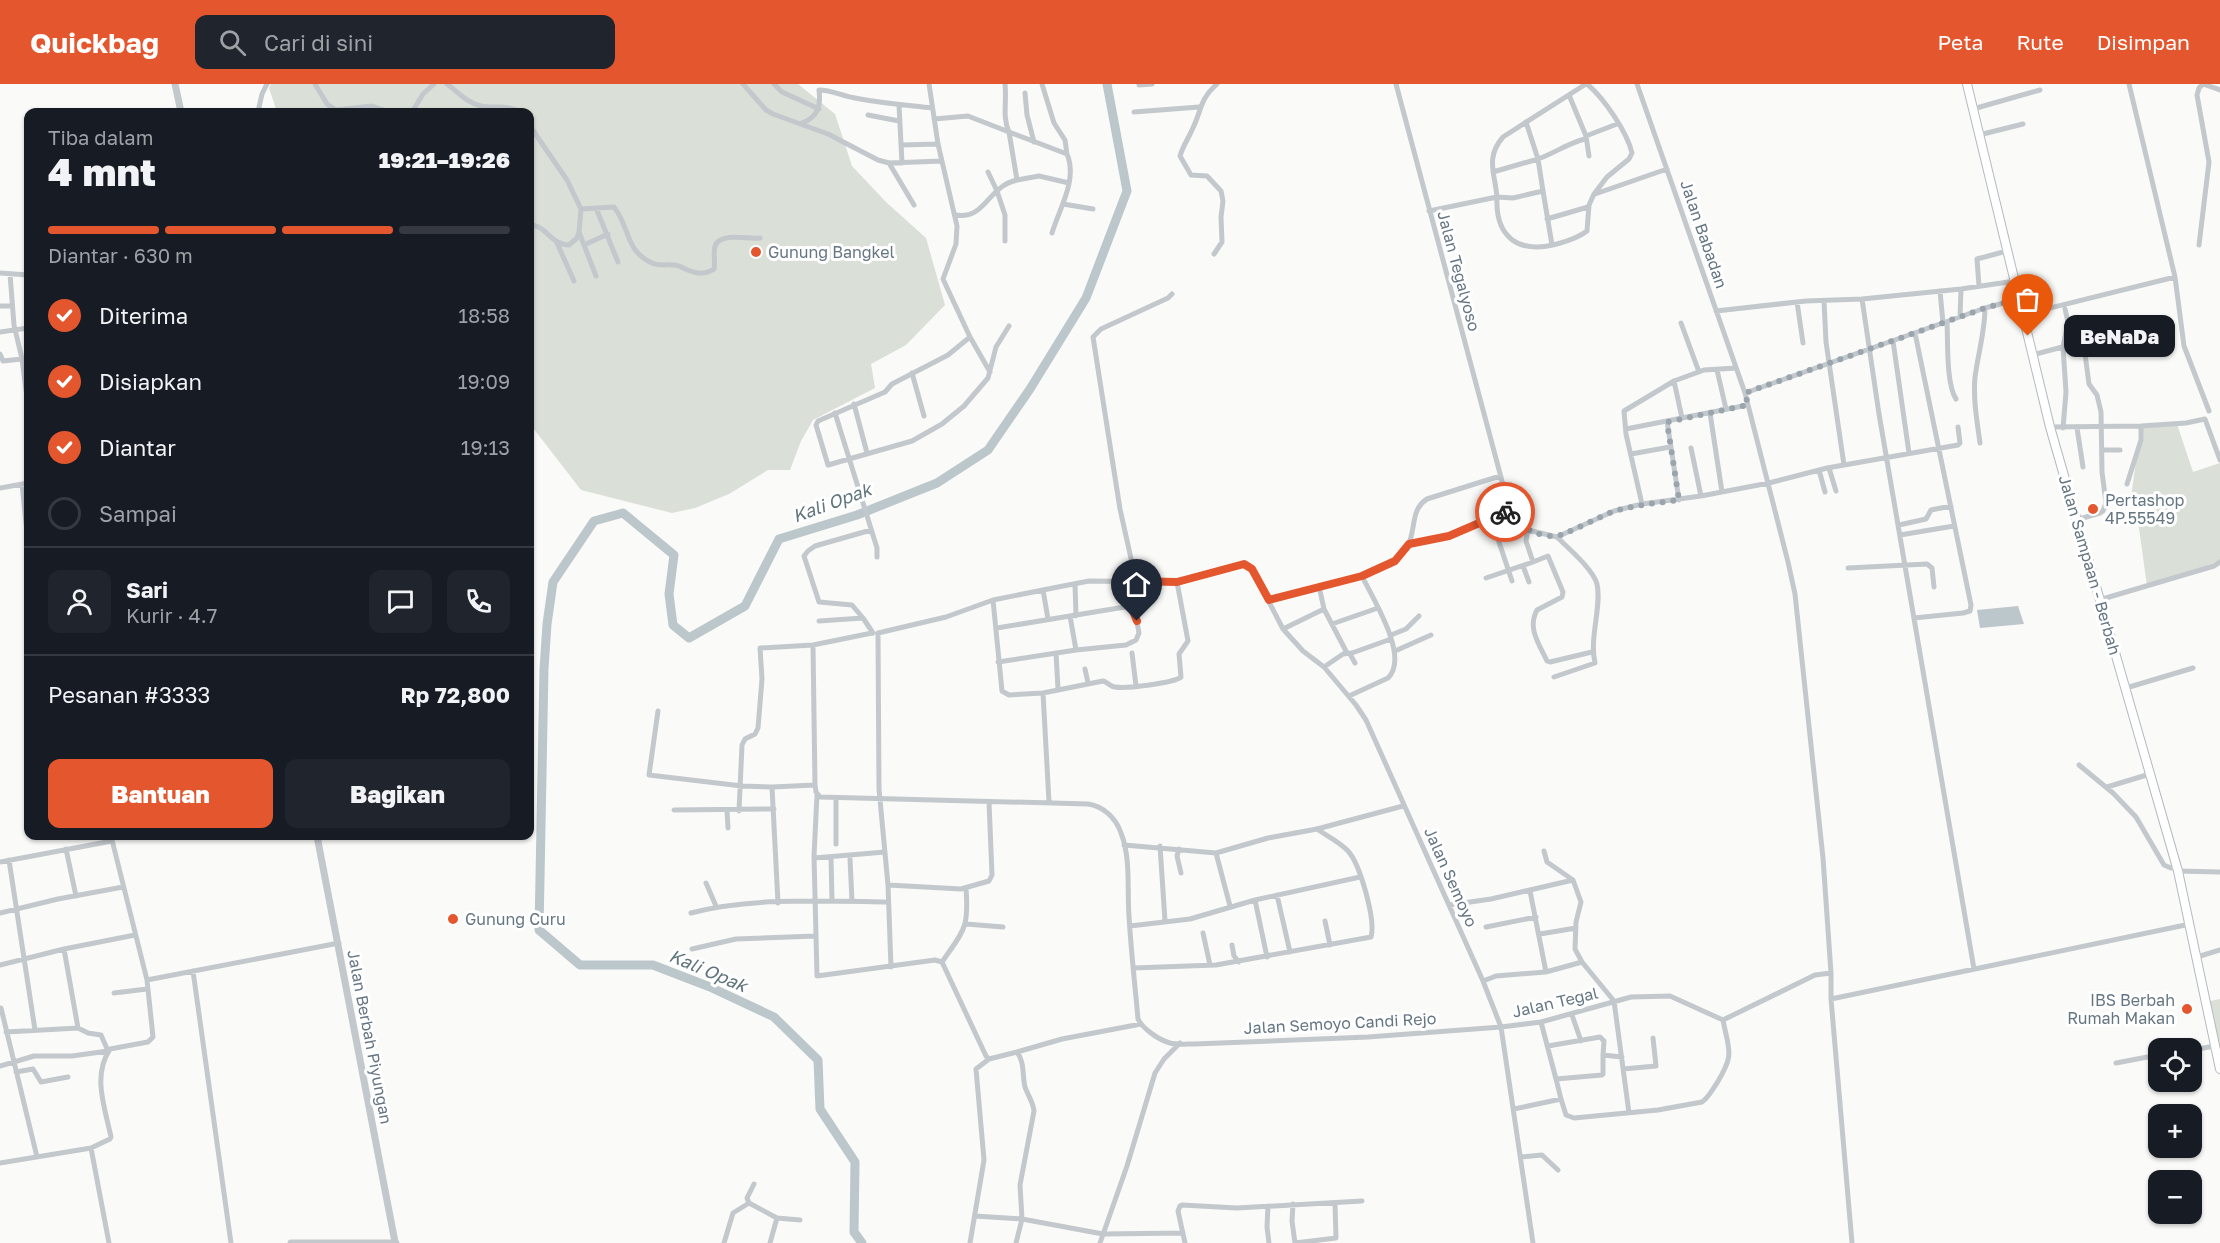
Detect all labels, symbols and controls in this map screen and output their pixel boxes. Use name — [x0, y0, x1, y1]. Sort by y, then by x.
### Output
search box — [195, 15, 615, 69]
text: Quickbag — [30, 26, 159, 59]
icon: search — [216, 26, 249, 59]
text: Cari di sini — [264, 29, 373, 56]
text: Peta — [1937, 29, 1983, 55]
text: Rute — [2016, 29, 2064, 55]
text: Disimpan — [2097, 29, 2190, 55]
text: Tiba dalam — [48, 125, 153, 149]
text: 19:21–19:26 — [379, 146, 510, 173]
text: 4 mnt — [48, 148, 156, 195]
street label: Jalan Babadan — [1676, 177, 1732, 291]
street label: Jalan Tegalyoso — [1433, 209, 1485, 333]
place label: Gunung Bangkel — [768, 242, 895, 262]
text: Diantar · 630 m — [48, 243, 193, 267]
marker: Gunung Bangkel — [749, 245, 763, 259]
pin — [2002, 274, 2053, 336]
icon: bag — [2011, 283, 2044, 316]
icon: check — [48, 299, 81, 332]
text: Diterima — [99, 302, 188, 329]
text: 18:58 — [458, 303, 510, 327]
callout: BeNaDa — [2064, 315, 2175, 357]
text: BeNaDa — [2080, 324, 2159, 348]
icon: check — [48, 365, 81, 398]
text: Disiapkan — [99, 368, 202, 395]
text: 19:09 — [458, 369, 510, 393]
icon: check — [48, 431, 81, 464]
text: Diantar — [99, 434, 176, 461]
text: 19:13 — [461, 435, 510, 459]
street label: Jalan Sampaan - Berbah — [2055, 473, 2125, 657]
water label: Kali Opak — [789, 477, 876, 526]
courier — [1475, 482, 1535, 542]
place label: Pertashop 4P.55549 — [2105, 490, 2185, 528]
icon: bike — [1489, 496, 1522, 529]
text: Sampai — [99, 500, 177, 527]
marker: Pertashop 4P.55549 — [2086, 502, 2100, 516]
pin — [1111, 559, 1162, 621]
icon: home — [1120, 568, 1153, 601]
button: person — [48, 570, 111, 633]
button: chat — [369, 570, 432, 633]
button: phone — [447, 570, 510, 633]
text: Sari — [126, 576, 168, 603]
text: Kurir · 4.7 — [126, 603, 217, 627]
text: Pesanan #3333 — [48, 681, 210, 708]
text: Rp 72,800 — [401, 681, 510, 708]
button: Bantuan — [48, 759, 273, 828]
button: Bagikan — [285, 759, 510, 828]
street label: Jalan Semoyo — [1420, 824, 1482, 930]
place label: Gunung Curu — [465, 909, 566, 929]
marker: Gunung Curu — [446, 912, 460, 926]
water label: Kali Opak — [666, 944, 752, 997]
street label: Jalan Berbah Piyungan — [343, 948, 397, 1126]
street label: Jalan Tegal — [1510, 982, 1600, 1022]
place label: IBS Berbah Rumah Makan — [2067, 990, 2175, 1028]
marker: IBS Berbah Rumah Makan — [2180, 1002, 2194, 1016]
street label: Jalan Semoyo Candi Rejo — [1243, 1008, 1437, 1038]
map controls — [2148, 1038, 2202, 1224]
button: locate — [2148, 1038, 2202, 1092]
button: + — [2148, 1104, 2202, 1158]
button: − — [2148, 1170, 2202, 1224]

